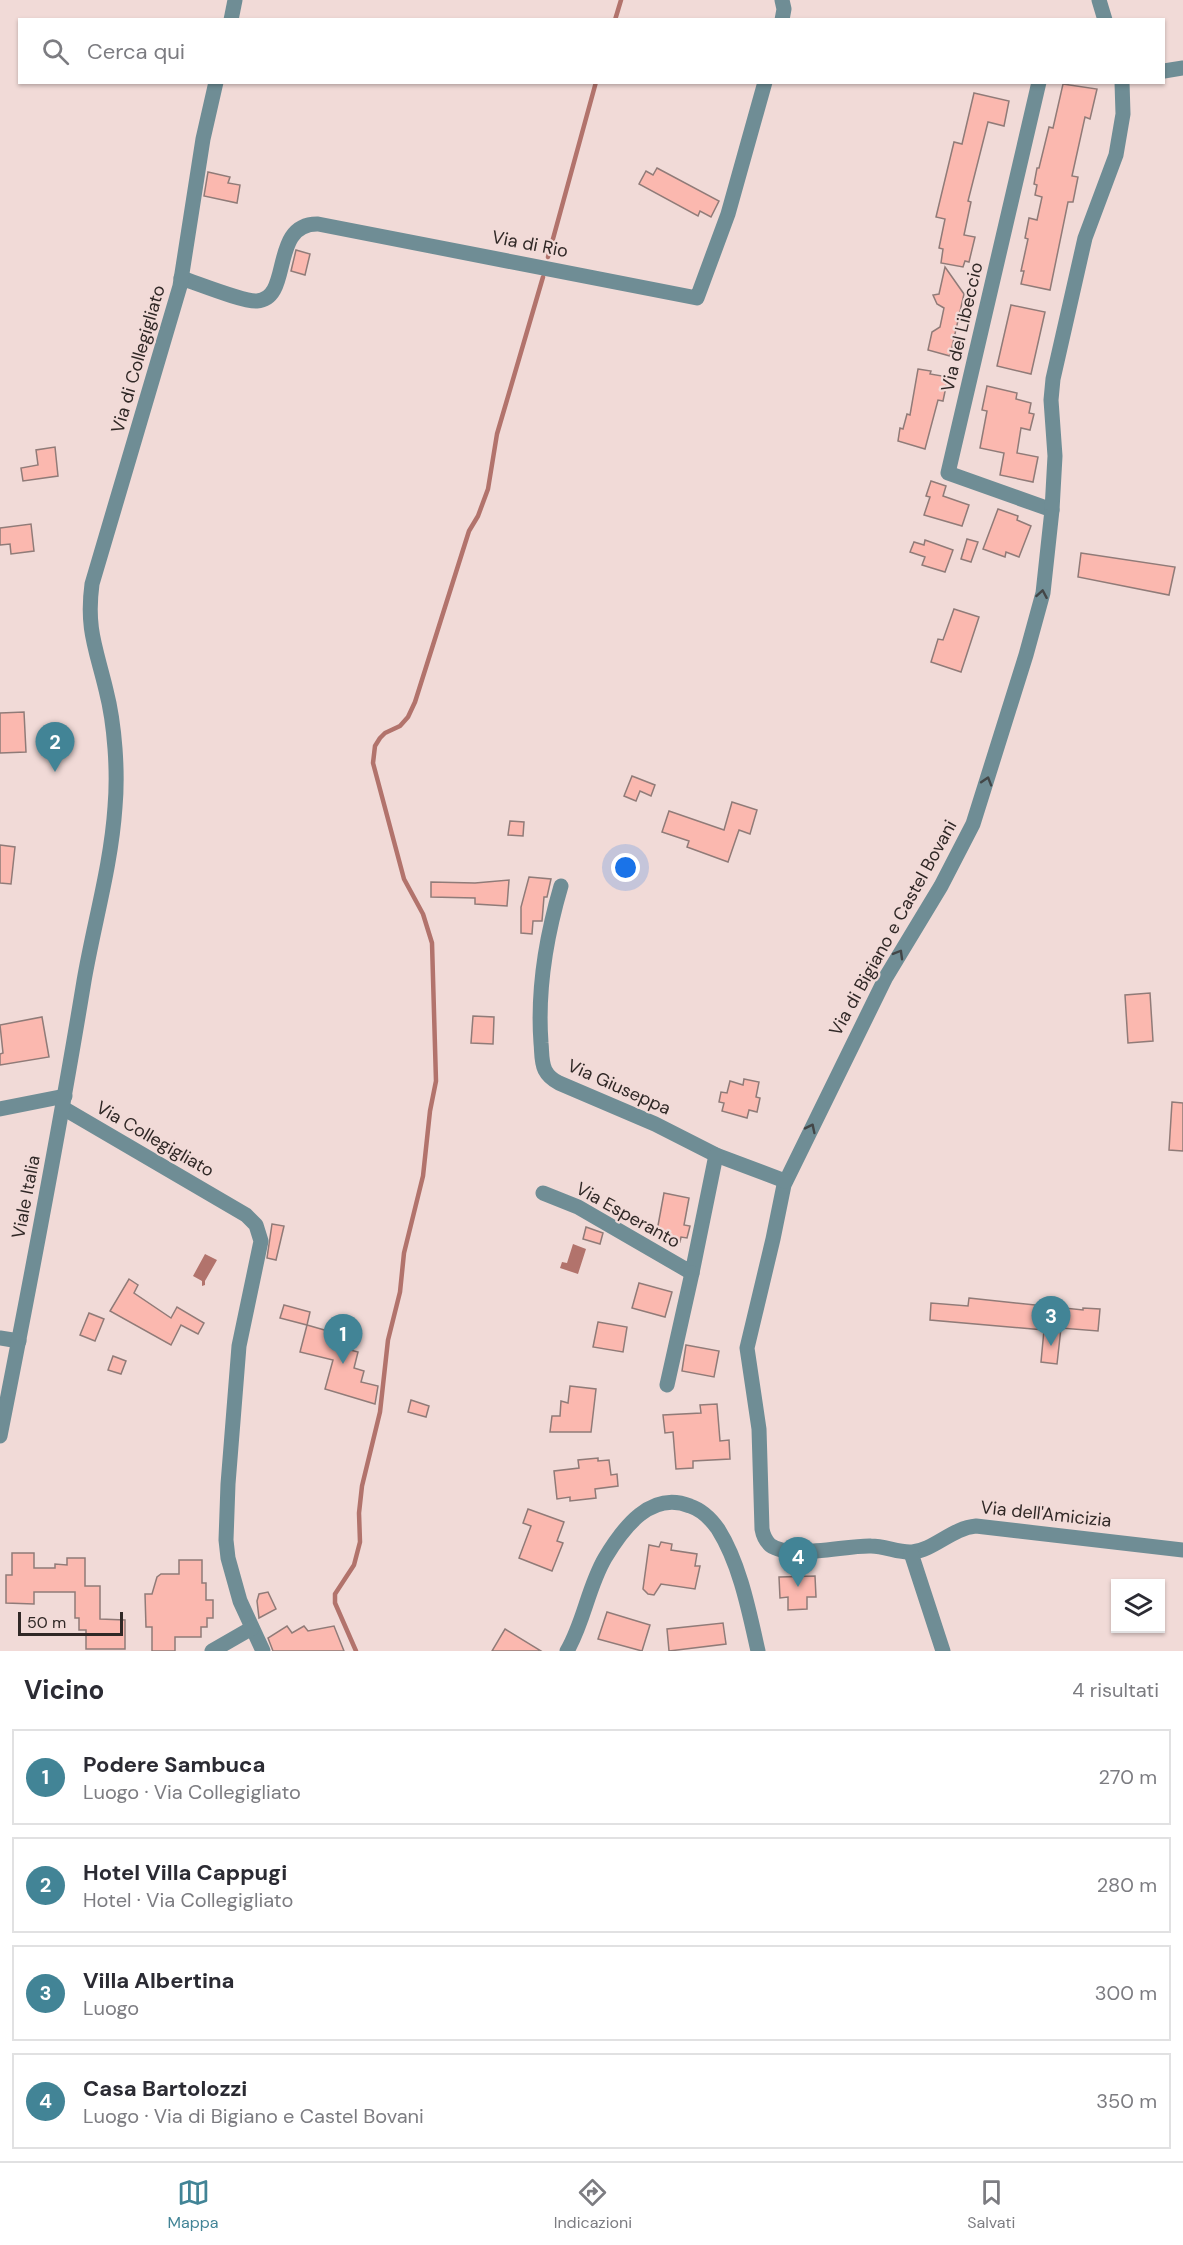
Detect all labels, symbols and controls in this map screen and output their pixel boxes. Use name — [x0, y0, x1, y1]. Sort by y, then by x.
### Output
search box — [18, 18, 1165, 84]
icon: search — [39, 35, 72, 68]
text: Cerca qui — [87, 37, 185, 66]
street label: Via di Rio — [490, 225, 570, 263]
street label: Via del Libeccio — [935, 260, 989, 394]
street label: Via di Collegigliato — [105, 282, 171, 436]
one-way arrow — [1035, 590, 1048, 600]
pin: 2 — [36, 722, 74, 772]
one-way arrow — [979, 776, 992, 787]
street label: Via di Bigiano e Castel Bovani — [824, 816, 962, 1040]
your location — [611, 853, 640, 882]
one-way arrow — [892, 950, 903, 960]
street label: Via Giuseppa — [564, 1054, 674, 1120]
street label: Via Collegigliato — [92, 1095, 218, 1183]
one-way arrow — [803, 1123, 815, 1134]
street label: Viale Italia — [6, 1153, 46, 1241]
street label: Via Esperanto — [571, 1176, 685, 1254]
pin: 3 — [1032, 1296, 1070, 1346]
pin: 1 — [324, 1314, 362, 1364]
street label: Via dell'Amicizia — [979, 1495, 1113, 1533]
pin: 4 — [778, 1538, 818, 1587]
map controls — [1111, 1579, 1165, 1633]
button: layers — [1111, 1579, 1165, 1633]
scale bar — [18, 1609, 123, 1636]
text: 50 m — [27, 1612, 66, 1633]
text: Vicino — [24, 1673, 104, 1707]
text: 4 risultati — [1072, 1677, 1159, 1703]
text: Podere Sambuca — [83, 1750, 265, 1779]
text: 1 — [42, 1764, 49, 1790]
text: 270 m — [1099, 1764, 1157, 1790]
text: Luogo · Via Collegigliato — [83, 1779, 301, 1805]
text: Hotel Villa Cappugi — [83, 1858, 287, 1887]
text: 2 — [40, 1872, 51, 1898]
text: 280 m — [1097, 1872, 1157, 1898]
text: Hotel · Via Collegigliato — [83, 1887, 293, 1913]
text: Villa Albertina — [83, 1966, 235, 1995]
text: 3 — [39, 1980, 52, 2006]
text: 300 m — [1095, 1980, 1157, 2006]
text: Luogo — [83, 1995, 139, 2021]
text: Casa Bartolozzi — [83, 2074, 247, 2103]
text: 4 — [39, 2088, 52, 2114]
text: 350 m — [1096, 2088, 1157, 2114]
text: Luogo · Via di Bigiano e Castel Bovani — [83, 2103, 424, 2129]
tab: Mappa — [168, 2176, 219, 2233]
tab: Indicazioni — [554, 2176, 632, 2233]
tab: Salvati — [967, 2176, 1015, 2233]

